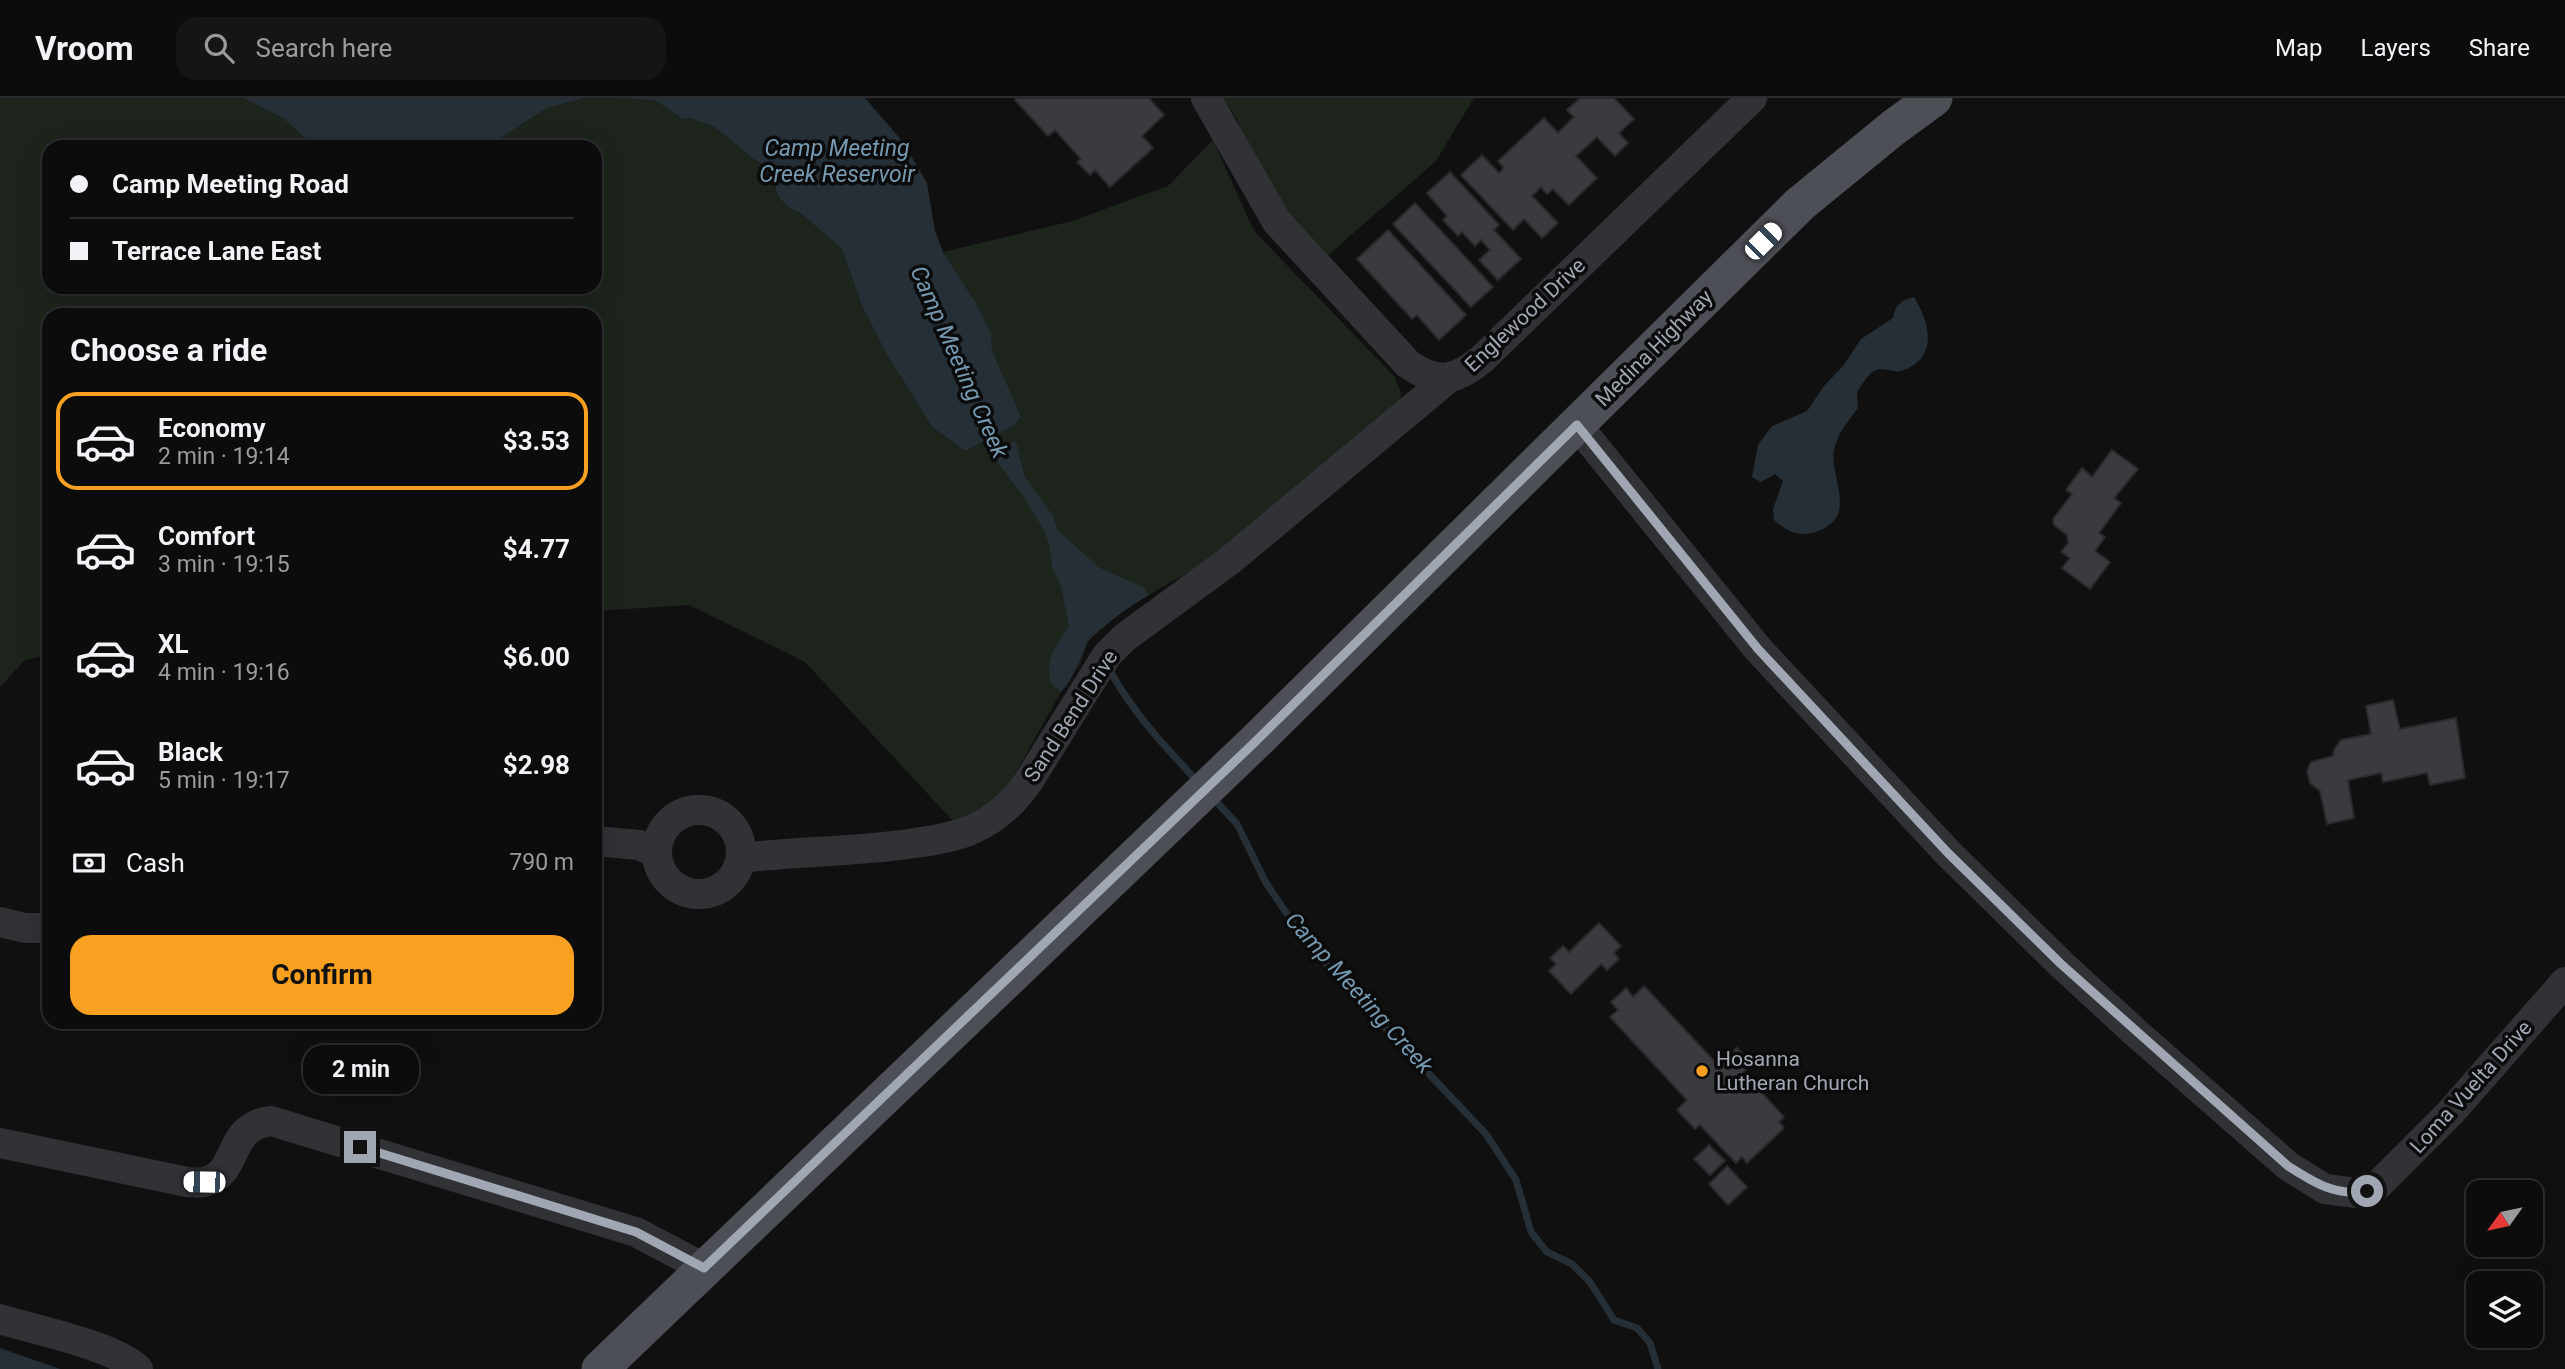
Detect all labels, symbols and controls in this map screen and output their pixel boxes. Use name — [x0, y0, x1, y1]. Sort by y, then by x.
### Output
search box — [176, 17, 666, 80]
text: Vroom — [35, 29, 134, 68]
icon: search — [200, 29, 238, 67]
text: Search here — [256, 33, 392, 63]
text: Map — [2275, 34, 2323, 62]
text: Layers — [2361, 34, 2431, 62]
text: Share — [2469, 34, 2530, 62]
water label: Camp Meeting Creek Reservoir — [759, 135, 916, 188]
text: Camp Meeting Road — [112, 169, 349, 199]
car — [1741, 219, 1786, 263]
text: Terrace Lane East — [112, 236, 321, 266]
street label: Englewood Drive — [1460, 253, 1590, 377]
water label: Camp Meeting Creek — [904, 262, 1014, 463]
street label: Medina Highway — [1591, 285, 1717, 411]
text: Choose a ride — [70, 331, 267, 369]
icon: car — [74, 410, 137, 473]
text: Economy — [158, 413, 265, 443]
text: $3.53 — [503, 426, 570, 456]
text: 2 min · 19:14 — [158, 443, 290, 470]
icon: car — [74, 518, 137, 581]
text: Comfort — [158, 521, 255, 551]
text: $4.77 — [503, 534, 570, 564]
text: 3 min · 19:15 — [158, 551, 290, 578]
icon: car — [74, 626, 137, 689]
text: XL — [158, 629, 189, 659]
text: $6.00 — [503, 642, 570, 672]
street label: Sand Bend Drive — [1019, 645, 1123, 787]
text: 4 min · 19:16 — [158, 659, 290, 686]
icon: car — [74, 734, 137, 797]
text: Black — [158, 737, 223, 767]
text: $2.98 — [503, 750, 570, 780]
text: 5 min · 19:17 — [158, 767, 290, 794]
icon: cash — [70, 844, 108, 882]
text: Cash — [126, 848, 185, 878]
text: 790 m — [509, 849, 574, 876]
water label: Camp Meeting Creek — [1280, 907, 1439, 1080]
button: Confirm — [70, 935, 574, 1015]
street label: Loma Vuelta Drive — [2405, 1016, 2537, 1158]
callout: 2 min — [302, 1046, 418, 1094]
place label: Hosanna Lutheran Church — [1716, 1047, 1869, 1095]
text: 2 min — [332, 1056, 390, 1083]
marker: Hosanna Lutheran Church — [1694, 1063, 1710, 1079]
route end — [344, 1131, 376, 1163]
car — [183, 1171, 226, 1193]
route start — [2351, 1175, 2383, 1207]
north arrow — [2466, 1180, 2543, 1256]
map controls — [2466, 1180, 2543, 1348]
button: layers — [2466, 1271, 2543, 1348]

